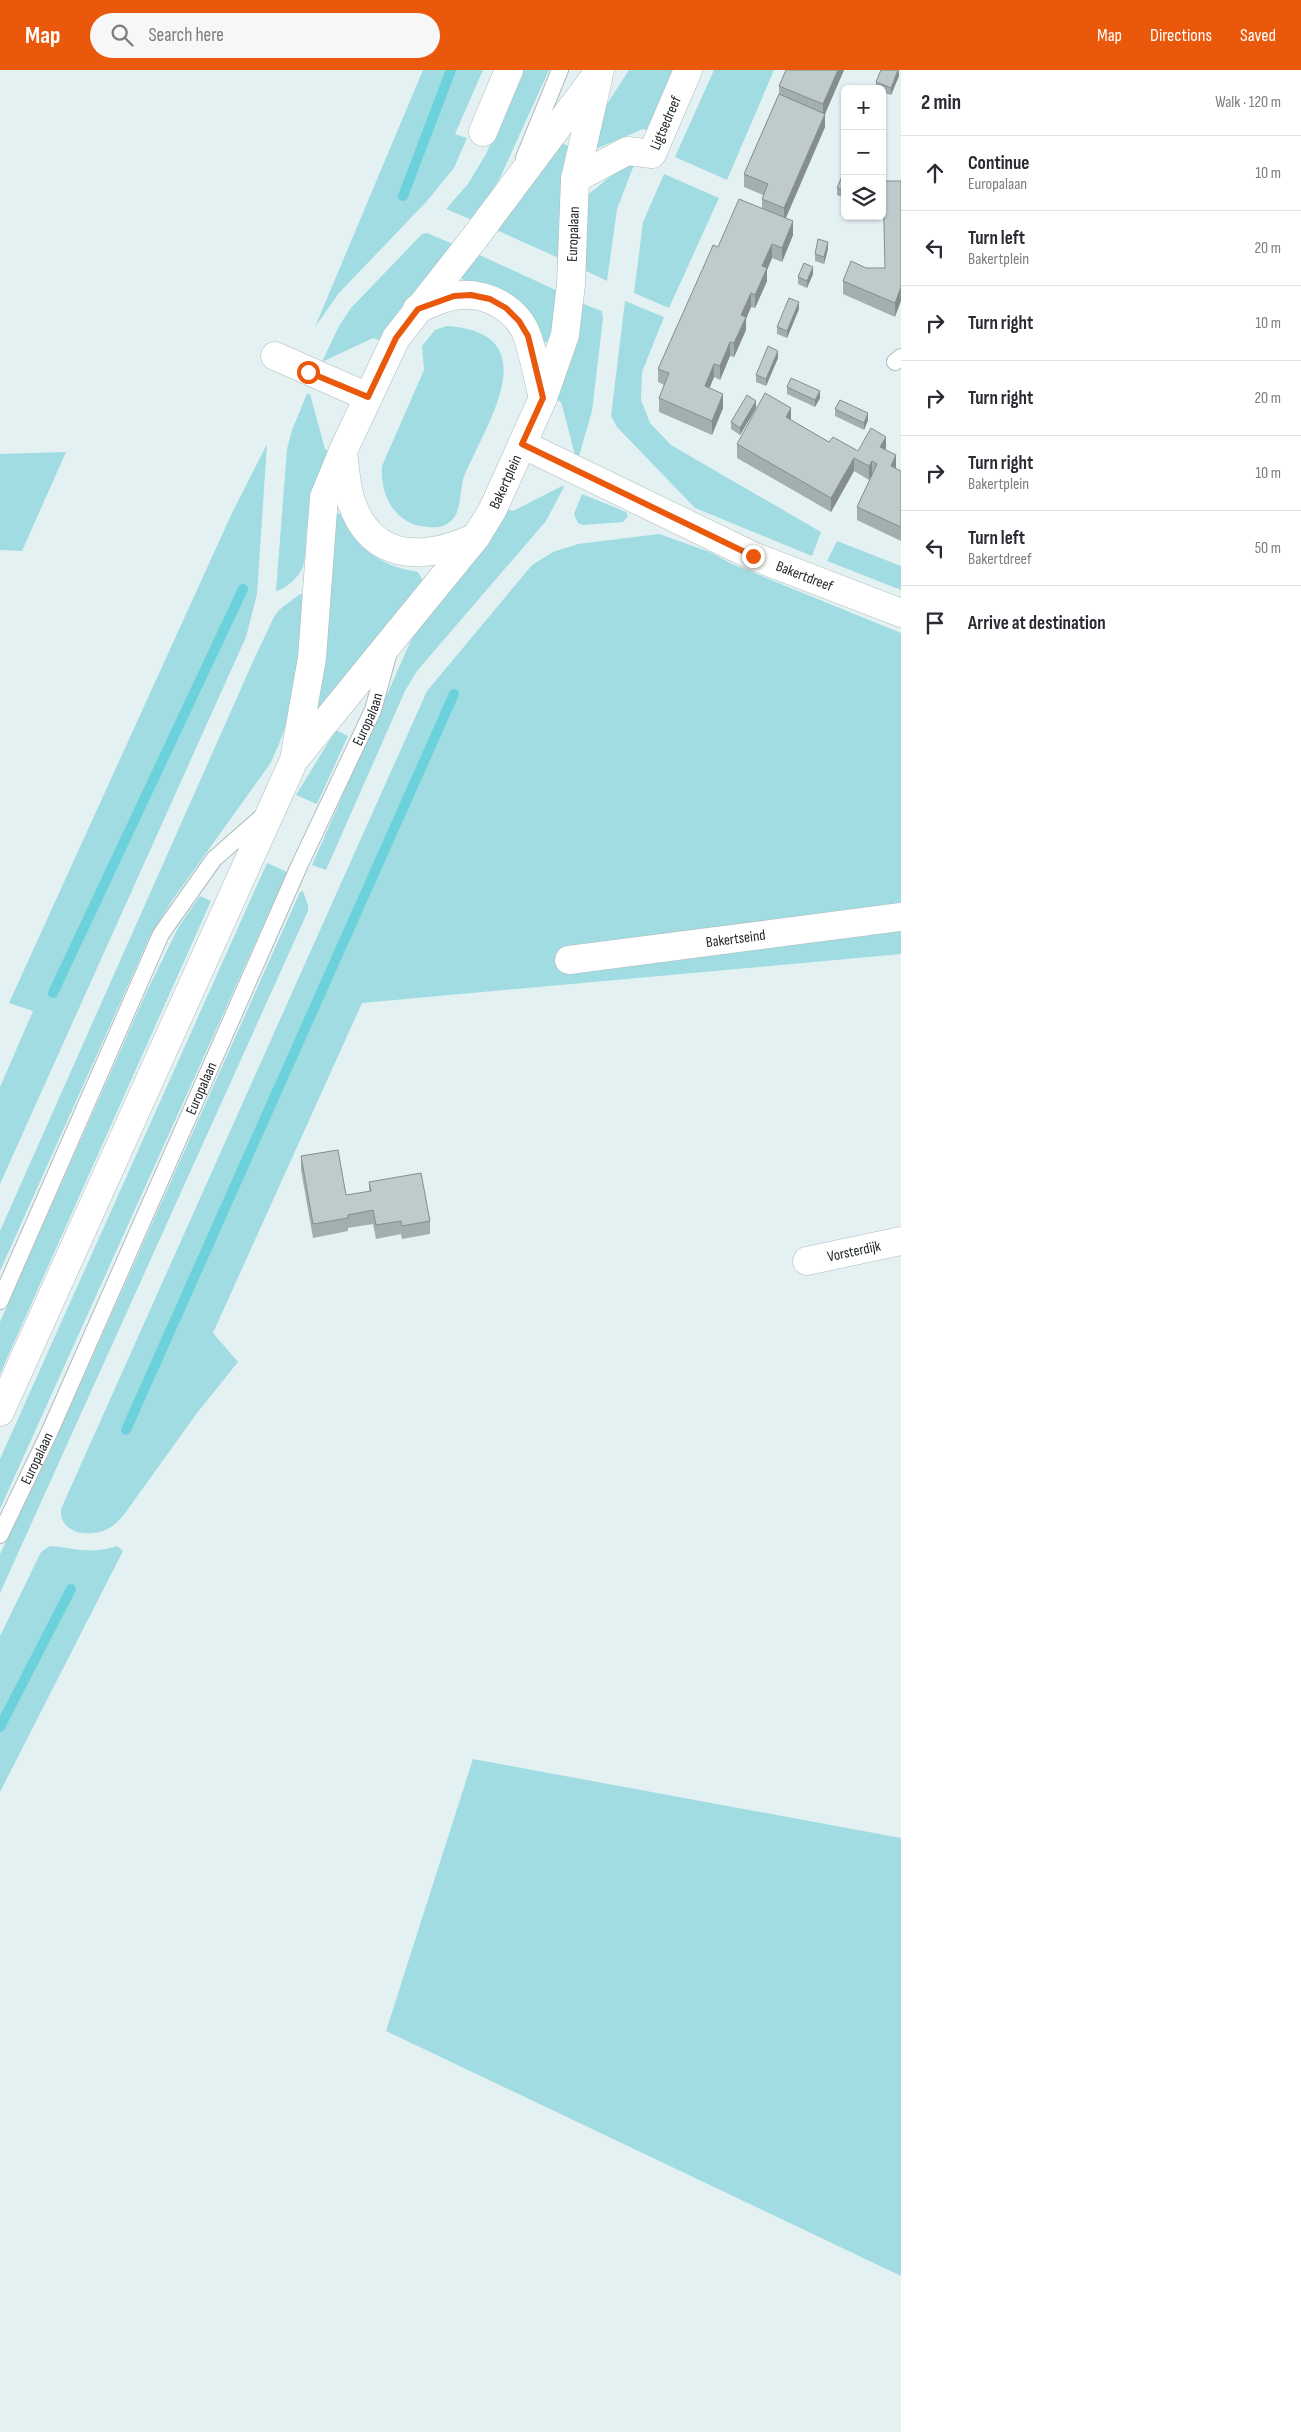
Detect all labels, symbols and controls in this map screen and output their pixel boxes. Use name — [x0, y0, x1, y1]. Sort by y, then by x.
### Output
search box — [90, 13, 440, 58]
text: Map — [25, 21, 60, 50]
icon: search — [108, 21, 136, 49]
text: Search here — [148, 24, 224, 47]
text: Map — [1097, 25, 1122, 46]
text: Directions — [1150, 25, 1212, 46]
text: Saved — [1240, 25, 1276, 46]
map controls — [841, 85, 886, 220]
button: + — [841, 85, 886, 130]
text: 2 min — [921, 90, 961, 115]
street label: Ligtsedreef — [645, 92, 686, 153]
text: Walk · 120 m — [1215, 93, 1281, 112]
button: − — [841, 130, 886, 175]
text: Continue — [968, 152, 1029, 175]
icon: ahead — [921, 159, 949, 187]
text: 10 m — [1255, 164, 1281, 183]
button: layers — [841, 175, 886, 220]
text: Europalaan — [968, 175, 1027, 194]
street label: Europalaan — [562, 206, 583, 262]
text: Turn left — [968, 227, 1025, 250]
icon: left — [921, 234, 949, 262]
text: 20 m — [1254, 239, 1281, 258]
text: Bakertplein — [968, 250, 1029, 269]
icon: right — [921, 309, 949, 337]
text: Turn right — [968, 312, 1033, 335]
text: 10 m — [1255, 314, 1281, 333]
route start — [297, 361, 320, 384]
icon: right — [921, 384, 949, 412]
text: Turn right — [968, 387, 1033, 410]
text: 20 m — [1254, 389, 1281, 408]
street label: Bakertplein — [485, 452, 526, 512]
text: Turn right — [968, 452, 1033, 475]
icon: right — [921, 459, 949, 487]
text: 10 m — [1255, 464, 1281, 483]
text: Bakertplein — [968, 475, 1029, 494]
text: Turn left — [968, 527, 1025, 550]
icon: left — [921, 534, 949, 562]
text: 50 m — [1255, 539, 1281, 558]
route end — [742, 545, 765, 568]
text: Bakertdreef — [968, 550, 1032, 569]
street label: Bakertdreef — [773, 556, 836, 596]
icon: arrive — [921, 609, 949, 637]
text: Arrive at destination — [968, 612, 1106, 635]
street label: Europalaan — [348, 691, 387, 749]
street label: Bakertseind — [705, 925, 767, 952]
street label: Europalaan — [181, 1059, 221, 1117]
street label: Vorsterdijk — [826, 1236, 883, 1266]
street label: Europalaan — [16, 1429, 57, 1488]

